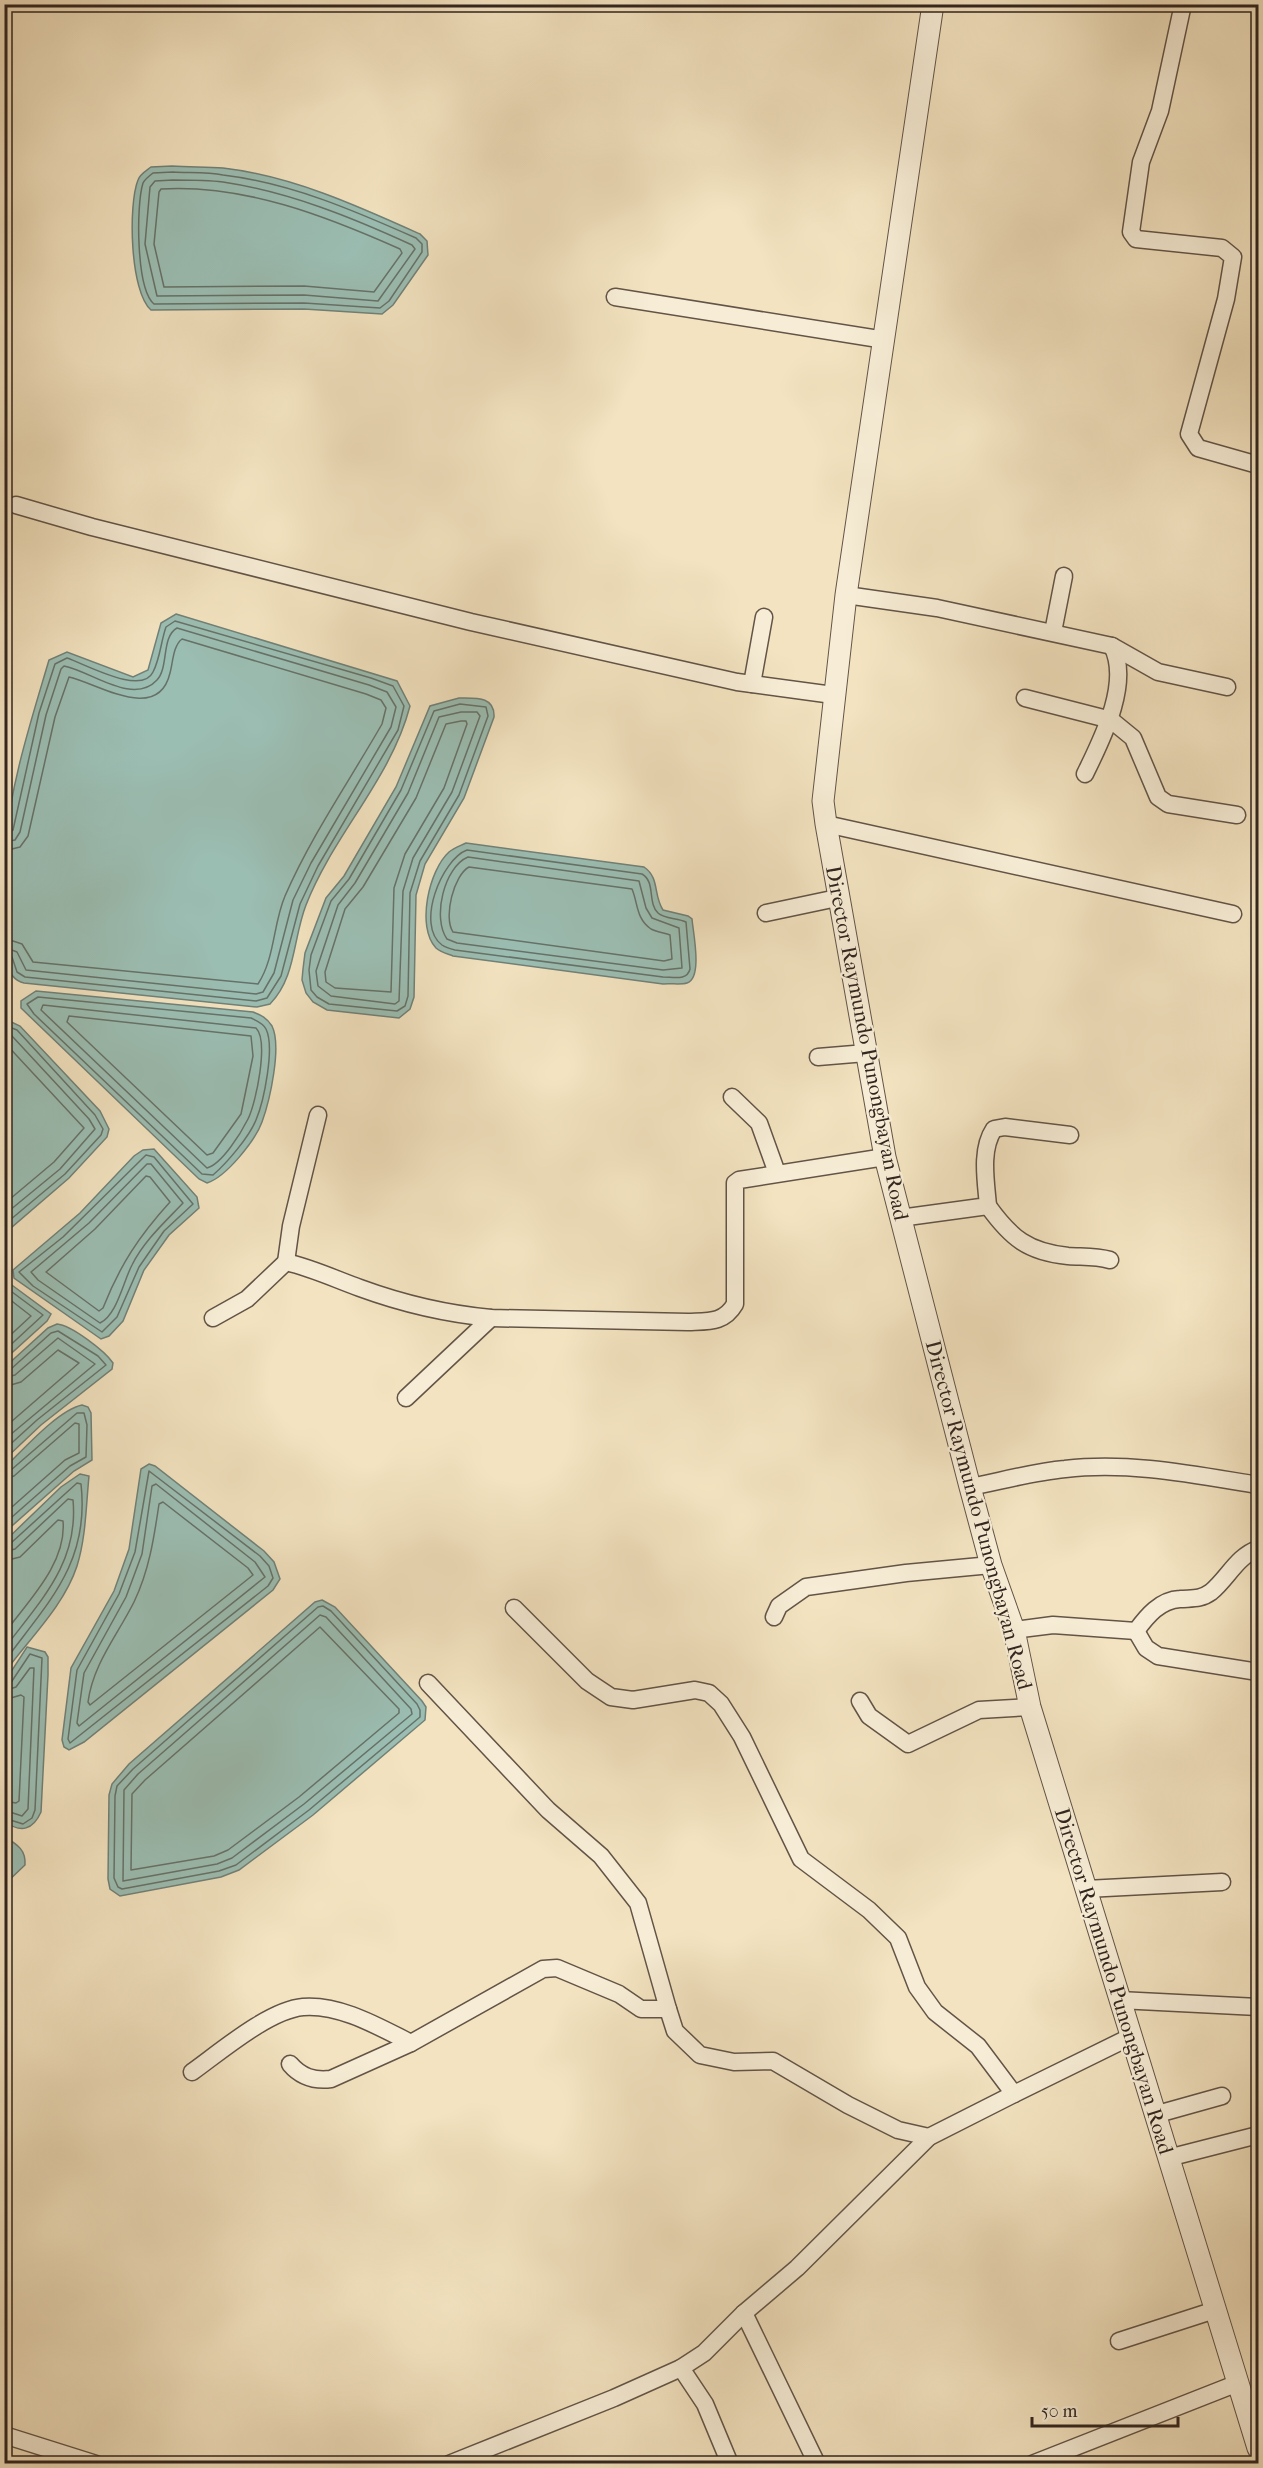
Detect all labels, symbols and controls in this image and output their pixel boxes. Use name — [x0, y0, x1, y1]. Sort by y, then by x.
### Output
street label: Director Raymundo Punongbayan Road — [821, 864, 913, 1223]
street label: Director Raymundo Punongbayan Road — [921, 1338, 1037, 1693]
street label: Director Raymundo Punongbayan Road — [1050, 1805, 1178, 2158]
scale bar — [1032, 2390, 1178, 2428]
text: 50 m — [1041, 2401, 1078, 2422]

